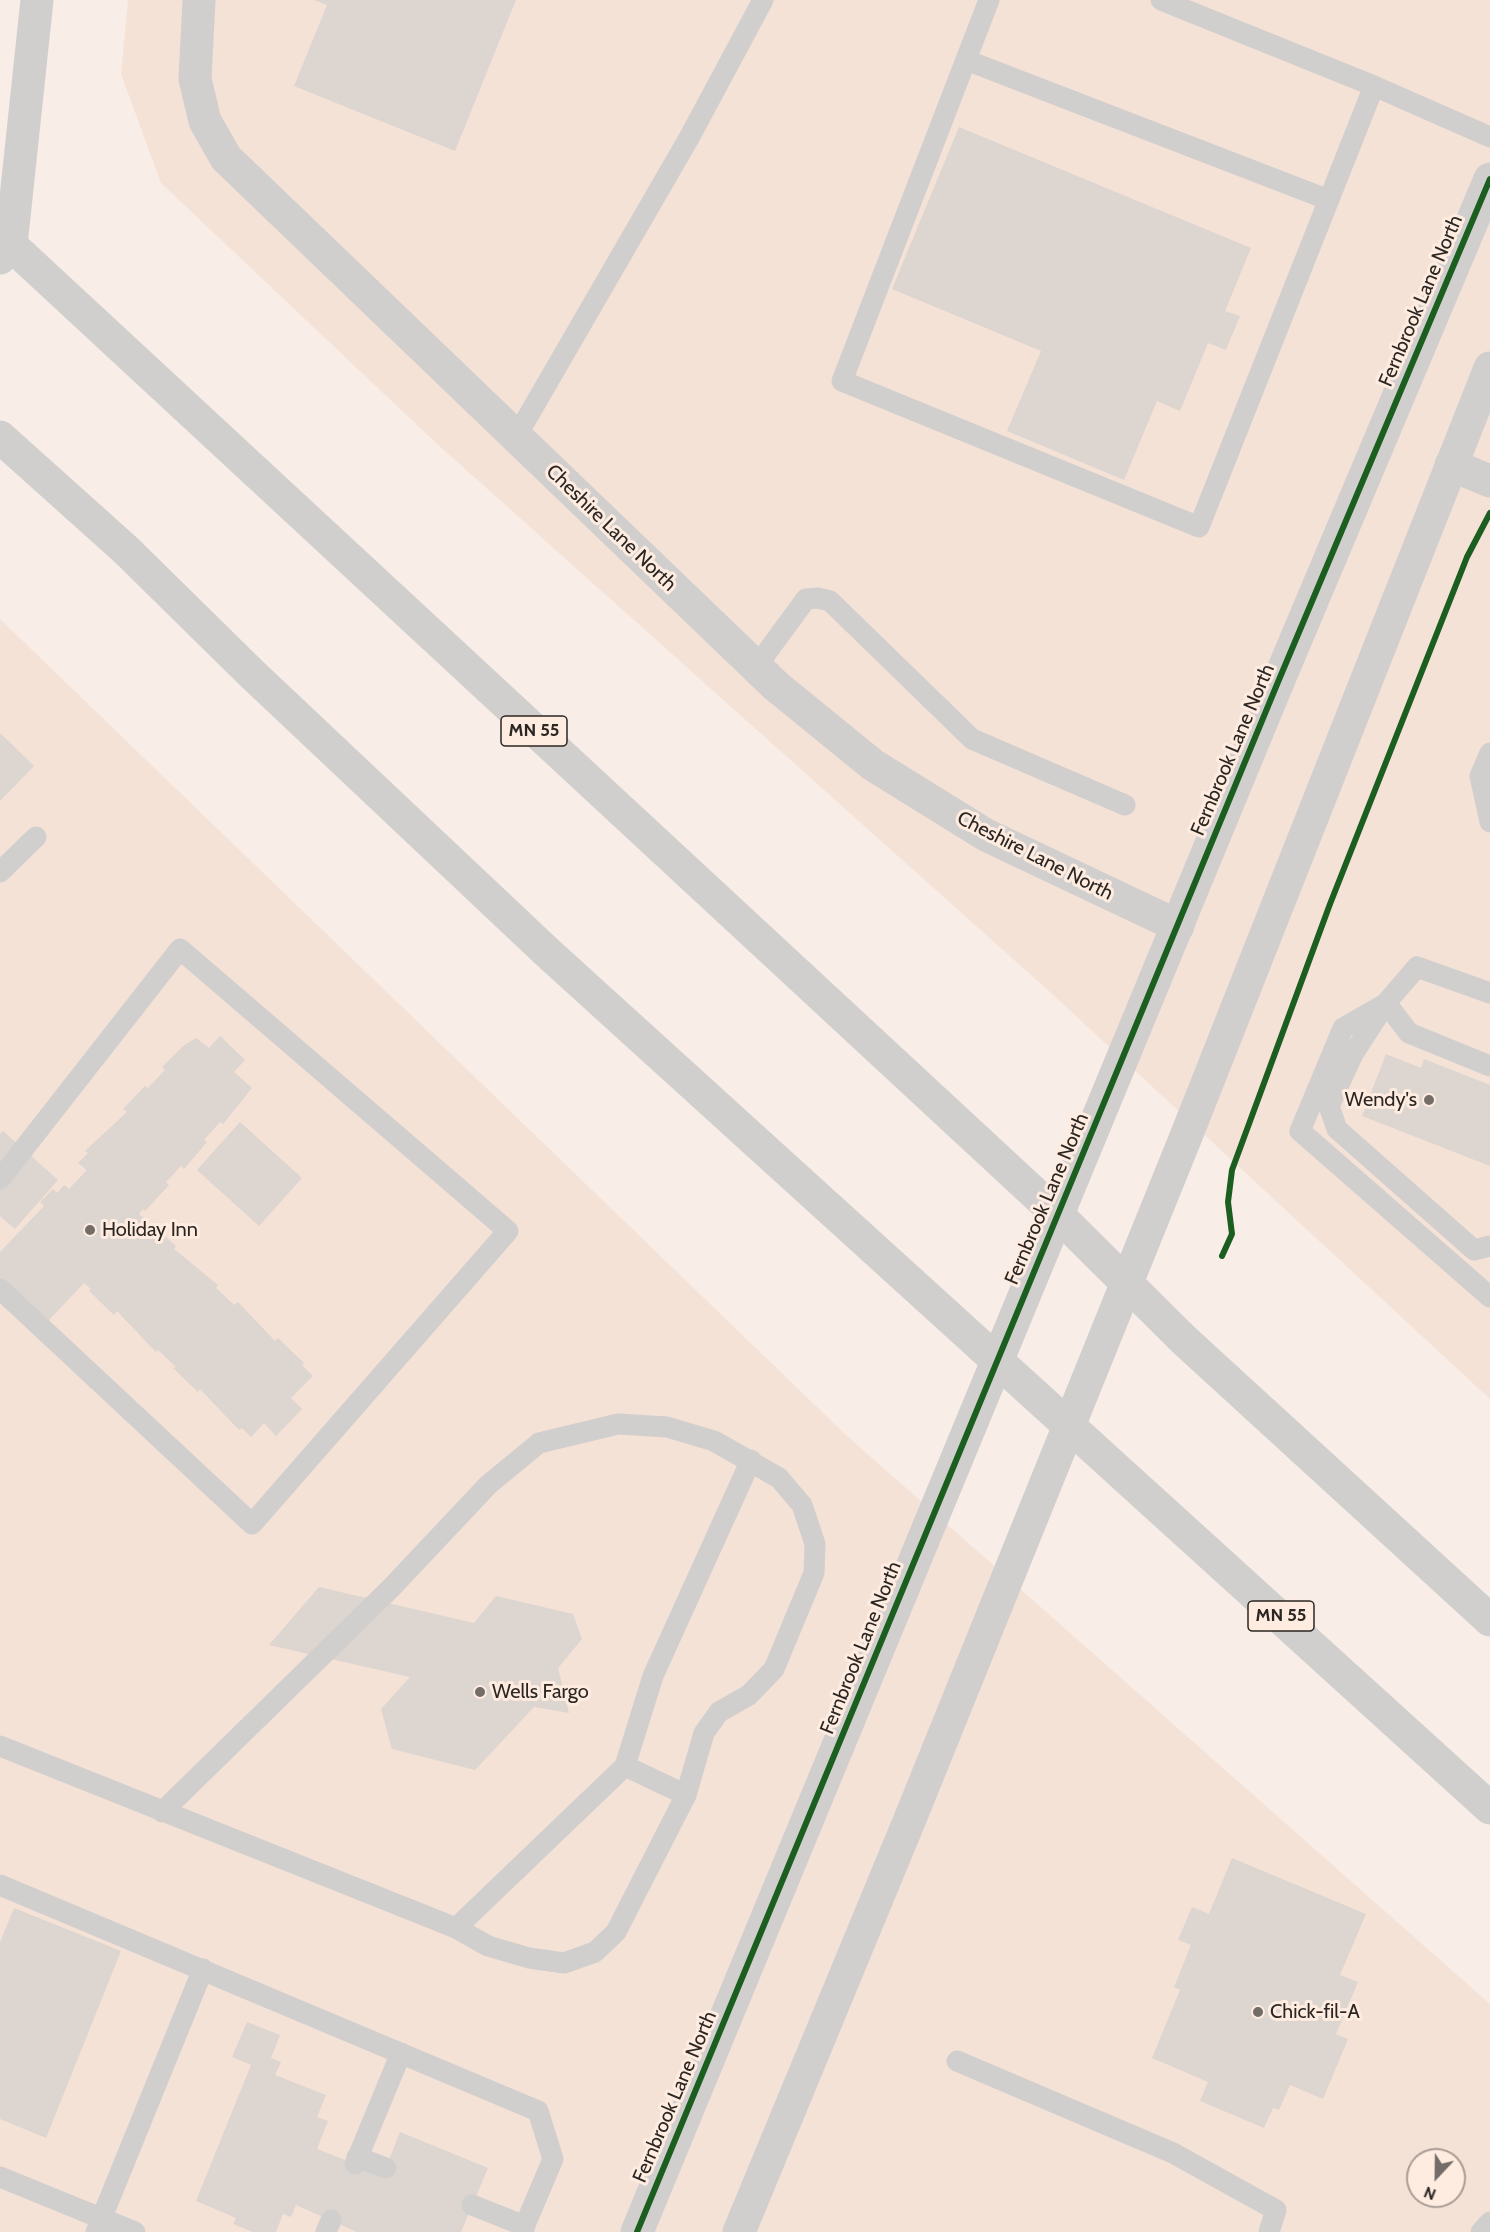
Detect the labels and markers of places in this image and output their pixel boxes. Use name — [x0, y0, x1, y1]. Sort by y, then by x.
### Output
place label: Wendy's — [1345, 1088, 1417, 1112]
marker: Wendy's — [1422, 1093, 1436, 1107]
place label: Holiday Inn — [102, 1218, 198, 1242]
marker: Holiday Inn — [83, 1223, 97, 1237]
place label: Wells Fargo — [492, 1680, 589, 1704]
marker: Wells Fargo — [473, 1685, 487, 1699]
place label: Chick-fil-A — [1270, 2000, 1360, 2024]
marker: Chick-fil-A — [1251, 2005, 1265, 2019]

